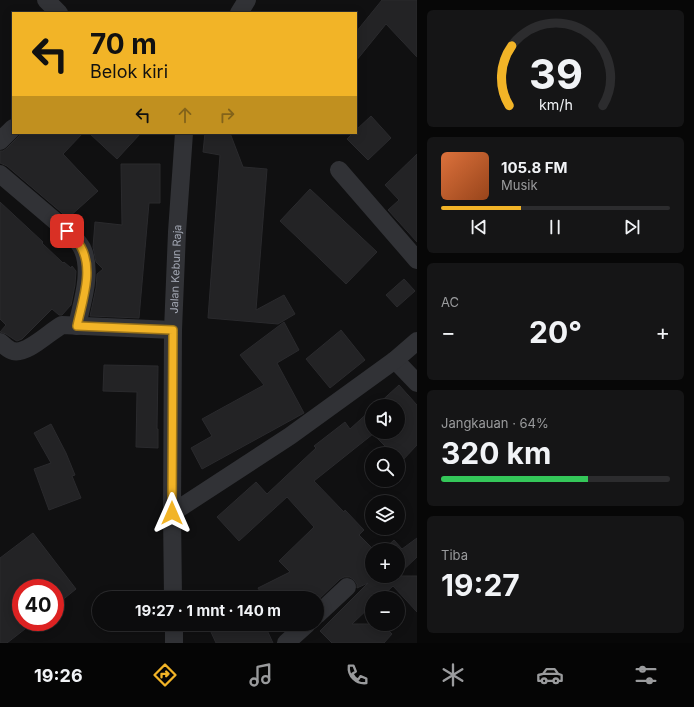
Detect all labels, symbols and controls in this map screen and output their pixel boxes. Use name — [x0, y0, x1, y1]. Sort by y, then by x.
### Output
text: 70 m — [90, 27, 157, 61]
icon: left — [24, 28, 76, 80]
text: 39 — [529, 49, 582, 99]
text: Belok kiri — [90, 61, 168, 82]
text: km/h — [539, 96, 572, 113]
icon: left — [132, 104, 154, 126]
icon: ahead — [174, 104, 196, 126]
icon: right — [216, 104, 238, 126]
text: 105.8 FM — [501, 158, 568, 177]
text: Musik — [501, 177, 538, 193]
pin — [50, 214, 84, 248]
icon: previous — [468, 216, 490, 238]
icon: pause — [544, 216, 566, 238]
icon: next — [621, 216, 643, 238]
icon: arrive — [56, 220, 78, 242]
street label: Jalan Kebun Raja — [167, 224, 185, 314]
text: AC — [441, 294, 459, 310]
text: 20° — [529, 314, 582, 350]
text: − — [441, 319, 456, 345]
text: + — [655, 319, 670, 345]
map controls — [365, 399, 405, 631]
button: sound — [365, 399, 405, 439]
text: Jangkauan · 64% — [441, 415, 549, 431]
text: 320 km — [441, 435, 551, 471]
button: search — [365, 447, 405, 487]
position arrow — [151, 492, 193, 534]
button: layers — [365, 495, 405, 535]
button: + — [365, 543, 405, 583]
text: Tiba — [441, 547, 468, 563]
text: 19:27 — [441, 567, 520, 603]
speed limit sign: 40 — [12, 579, 64, 631]
button: − — [365, 591, 405, 631]
text: 19:27 · 1 mnt · 140 m — [135, 601, 281, 620]
icon: directions — [151, 661, 179, 689]
icon: music — [247, 661, 275, 689]
icon: phone — [343, 661, 371, 689]
icon: climate — [439, 661, 467, 689]
icon: car — [536, 661, 564, 689]
icon: filters — [632, 661, 660, 689]
text: 19:26 — [34, 665, 83, 686]

